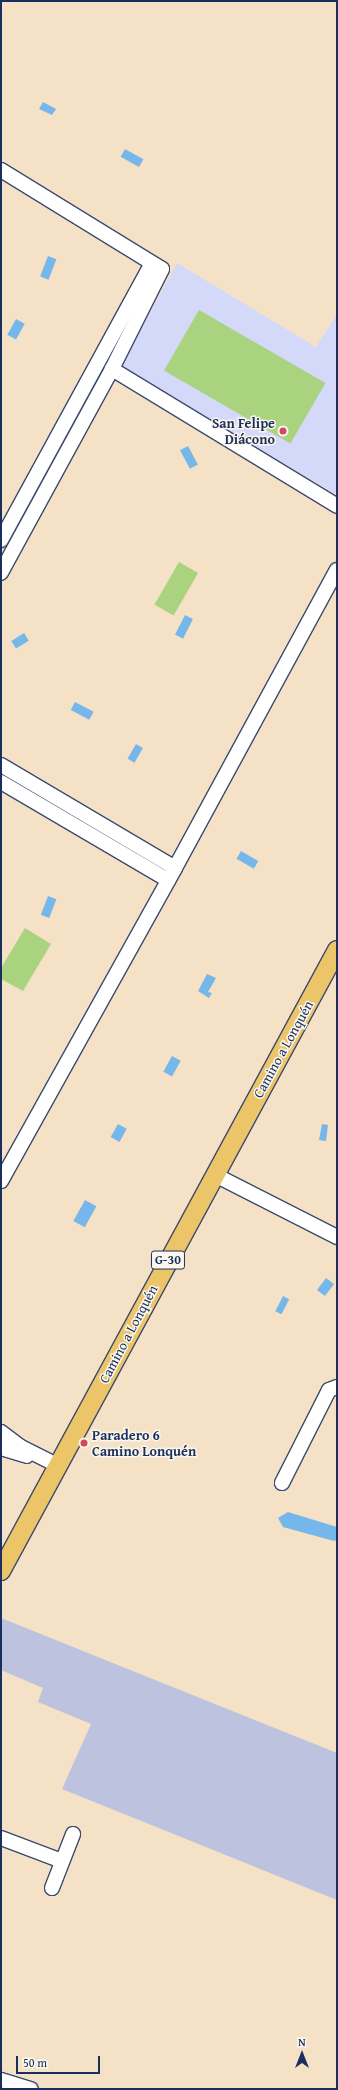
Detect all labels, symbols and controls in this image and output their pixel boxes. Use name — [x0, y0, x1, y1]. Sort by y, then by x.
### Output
place label: San Felipe Diácono — [212, 415, 275, 448]
marker: San Felipe Diácono — [278, 426, 288, 436]
street label: Camino a Lonquén — [249, 997, 317, 1101]
road number: G-30 — [150, 1249, 186, 1271]
street label: Camino a Lonquén — [95, 1282, 161, 1386]
place label: Paradero 6 Camino Lonquén — [92, 1427, 196, 1460]
marker: Paradero 6 Camino Lonquén — [79, 1438, 89, 1448]
north arrow — [282, 2034, 322, 2074]
text: N — [298, 2034, 306, 2050]
scale bar — [18, 2048, 102, 2074]
text: 50 m — [23, 2054, 47, 2071]

